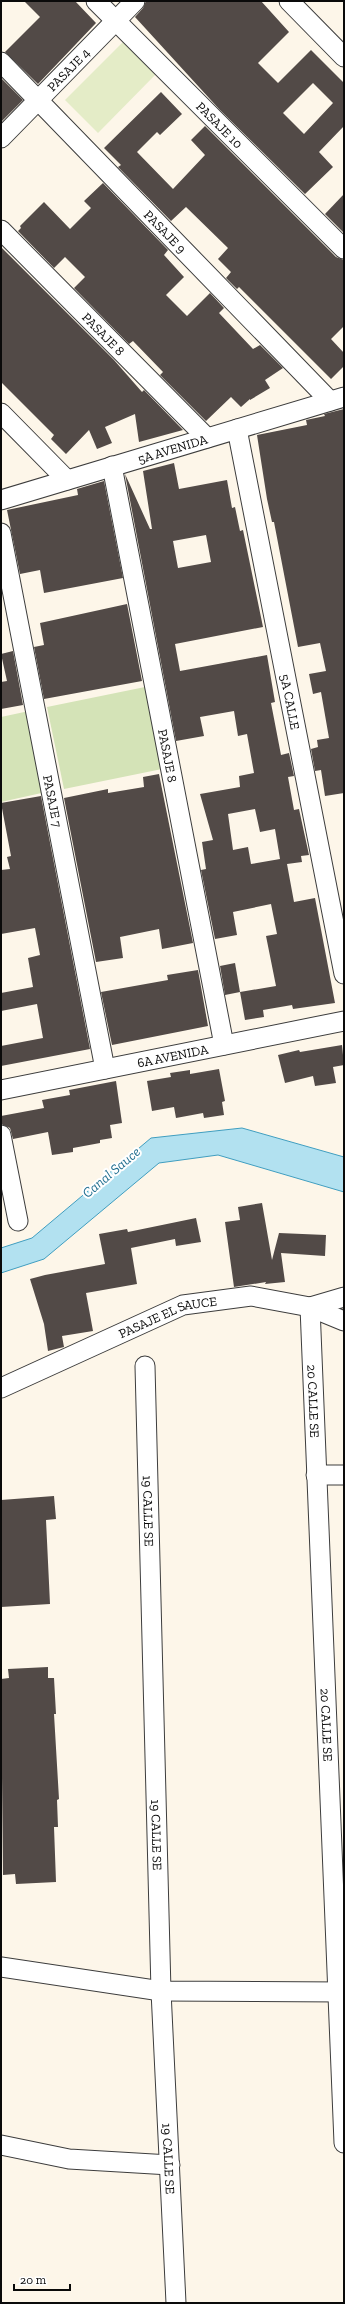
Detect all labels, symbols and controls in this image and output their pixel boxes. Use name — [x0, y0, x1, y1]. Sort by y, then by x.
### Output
street label: PASAJE 4 — [44, 45, 93, 94]
street label: PASAJE 10 — [193, 99, 246, 151]
street label: PASAJE 9 — [141, 207, 189, 256]
street label: PASAJE 8 — [79, 310, 128, 359]
street label: 5A AVENIDA — [136, 431, 210, 467]
street label: 5A CALLE — [277, 673, 303, 731]
street label: PASAJE 8 — [155, 728, 180, 784]
street label: PASAJE 7 — [40, 774, 65, 829]
street label: 6A AVENIDA — [136, 1041, 210, 1070]
water label: Canal Sauce — [79, 1143, 144, 1202]
street label: PASAJE EL SAUCE — [116, 1294, 218, 1341]
street label: 20 CALLE SE — [304, 1364, 322, 1438]
street label: 19 CALLE SE — [140, 1475, 157, 1547]
street label: 20 CALLE SE — [318, 1688, 335, 1762]
street label: 19 CALLE SE — [148, 1799, 165, 1871]
street label: 19 CALLE SE — [159, 2123, 178, 2195]
scale bar — [14, 2266, 70, 2292]
text: 20 m — [20, 2273, 47, 2287]

